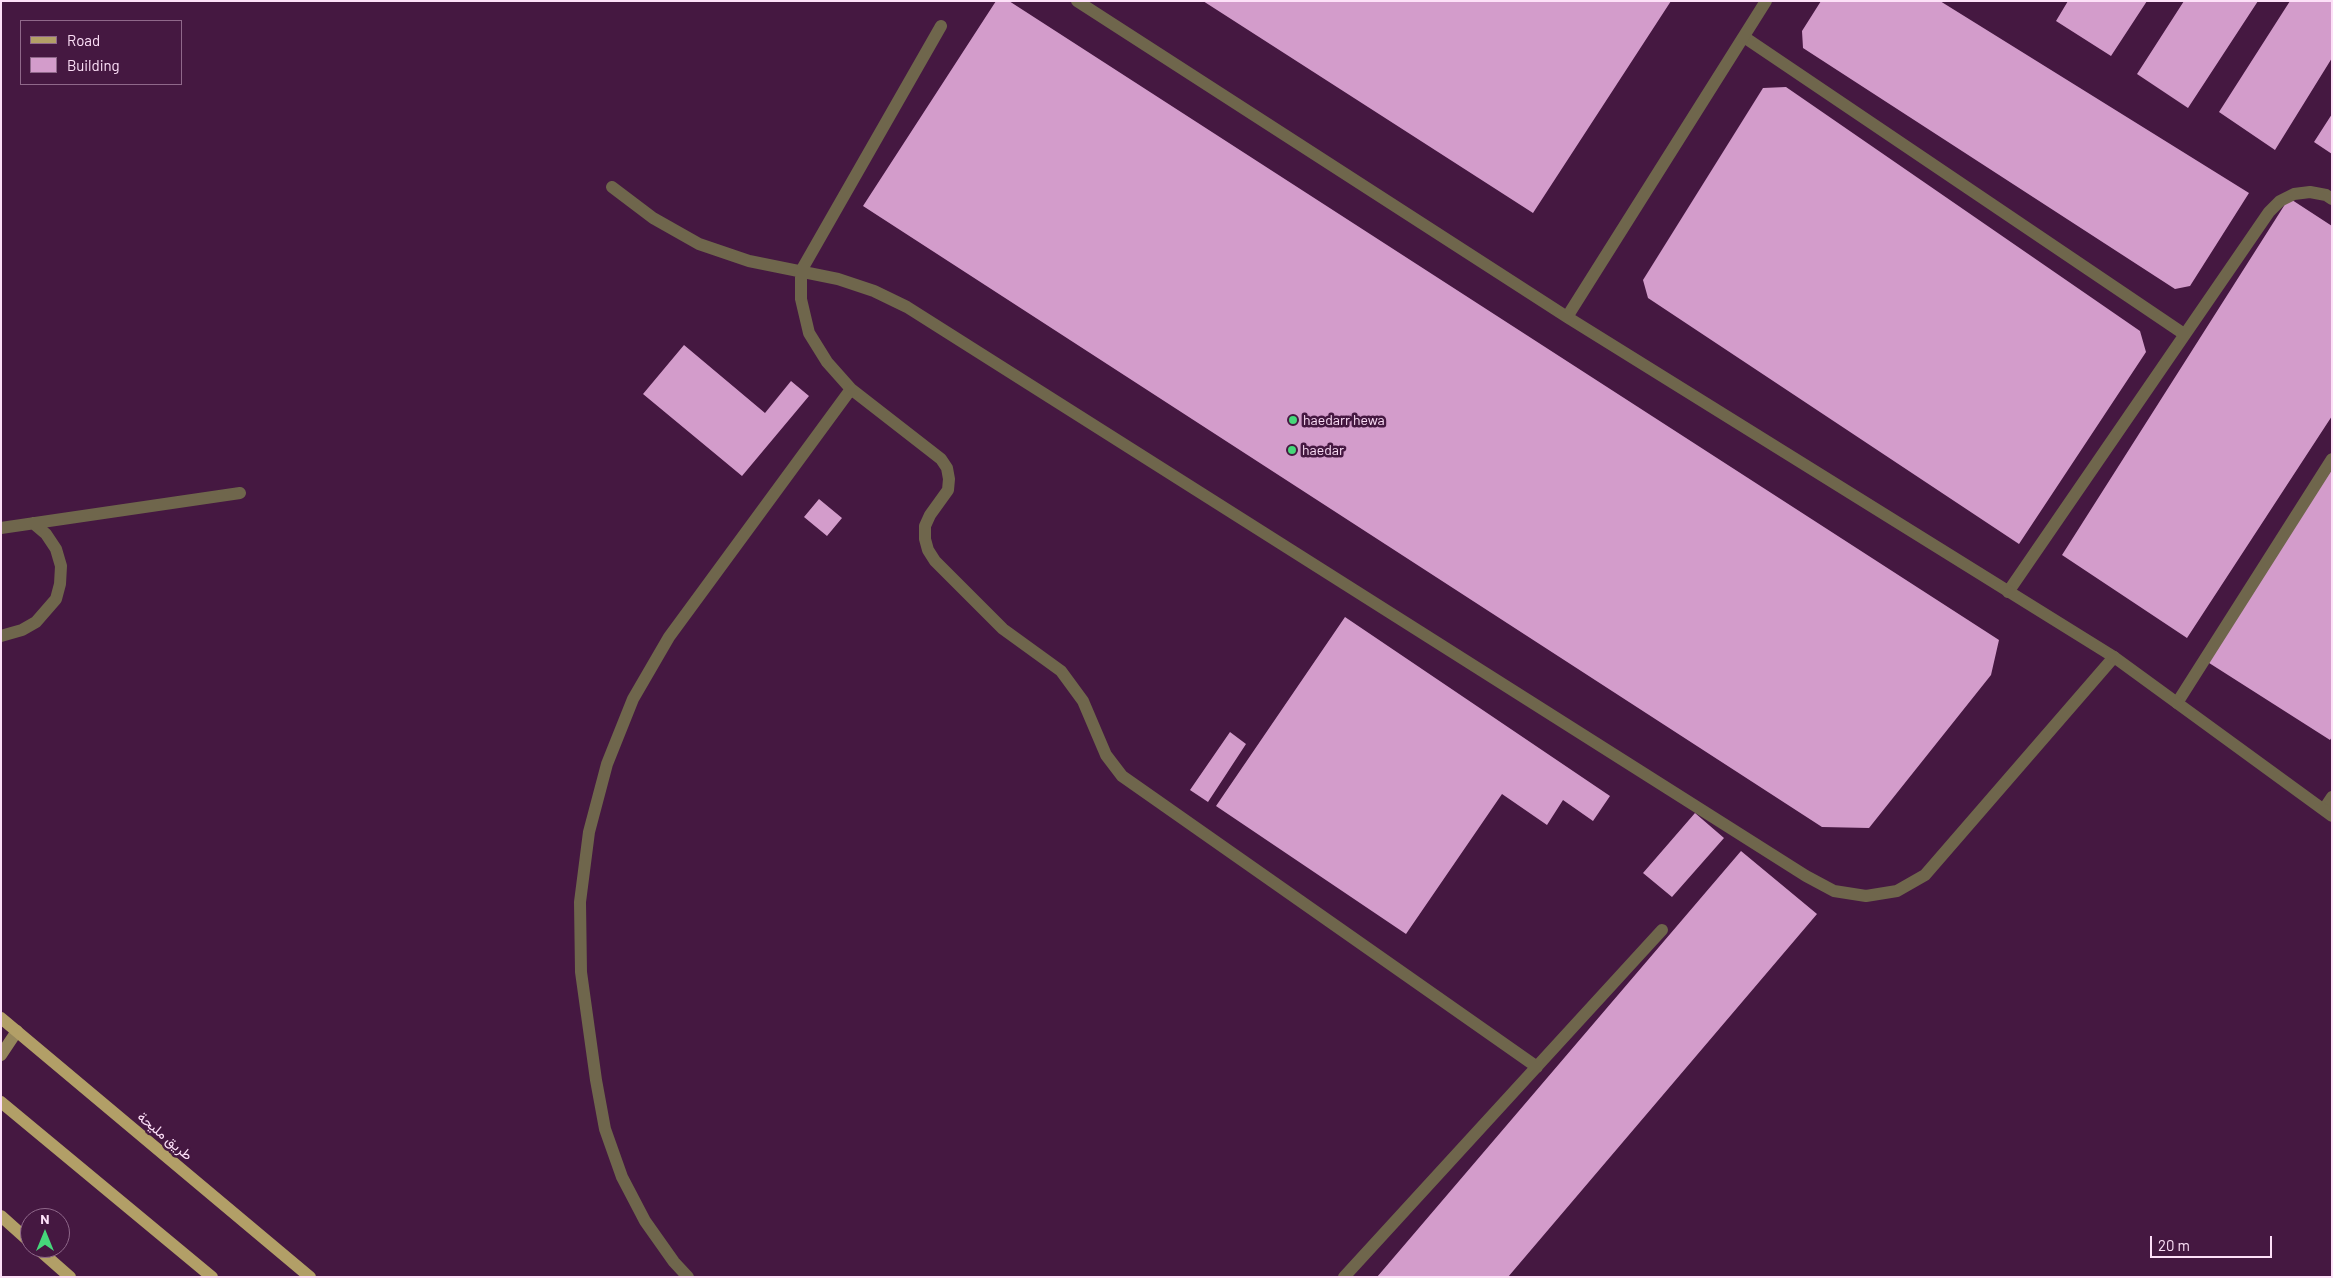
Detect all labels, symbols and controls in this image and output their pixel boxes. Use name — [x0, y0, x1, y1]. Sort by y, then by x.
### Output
legend — [20, 20, 182, 85]
text: Road — [67, 31, 100, 49]
text: Building — [67, 56, 120, 74]
place label: haedarr hewa — [1303, 412, 1385, 428]
marker: haedarr hewa — [1287, 414, 1299, 426]
place label: haedar — [1302, 442, 1344, 458]
marker: haedar — [1286, 444, 1298, 456]
street label: طريق مليحة — [134, 1108, 196, 1164]
north arrow — [20, 1208, 70, 1258]
text: N — [40, 1210, 50, 1227]
scale bar — [2153, 1226, 2276, 1258]
text: 20 m — [2158, 1236, 2190, 1254]

